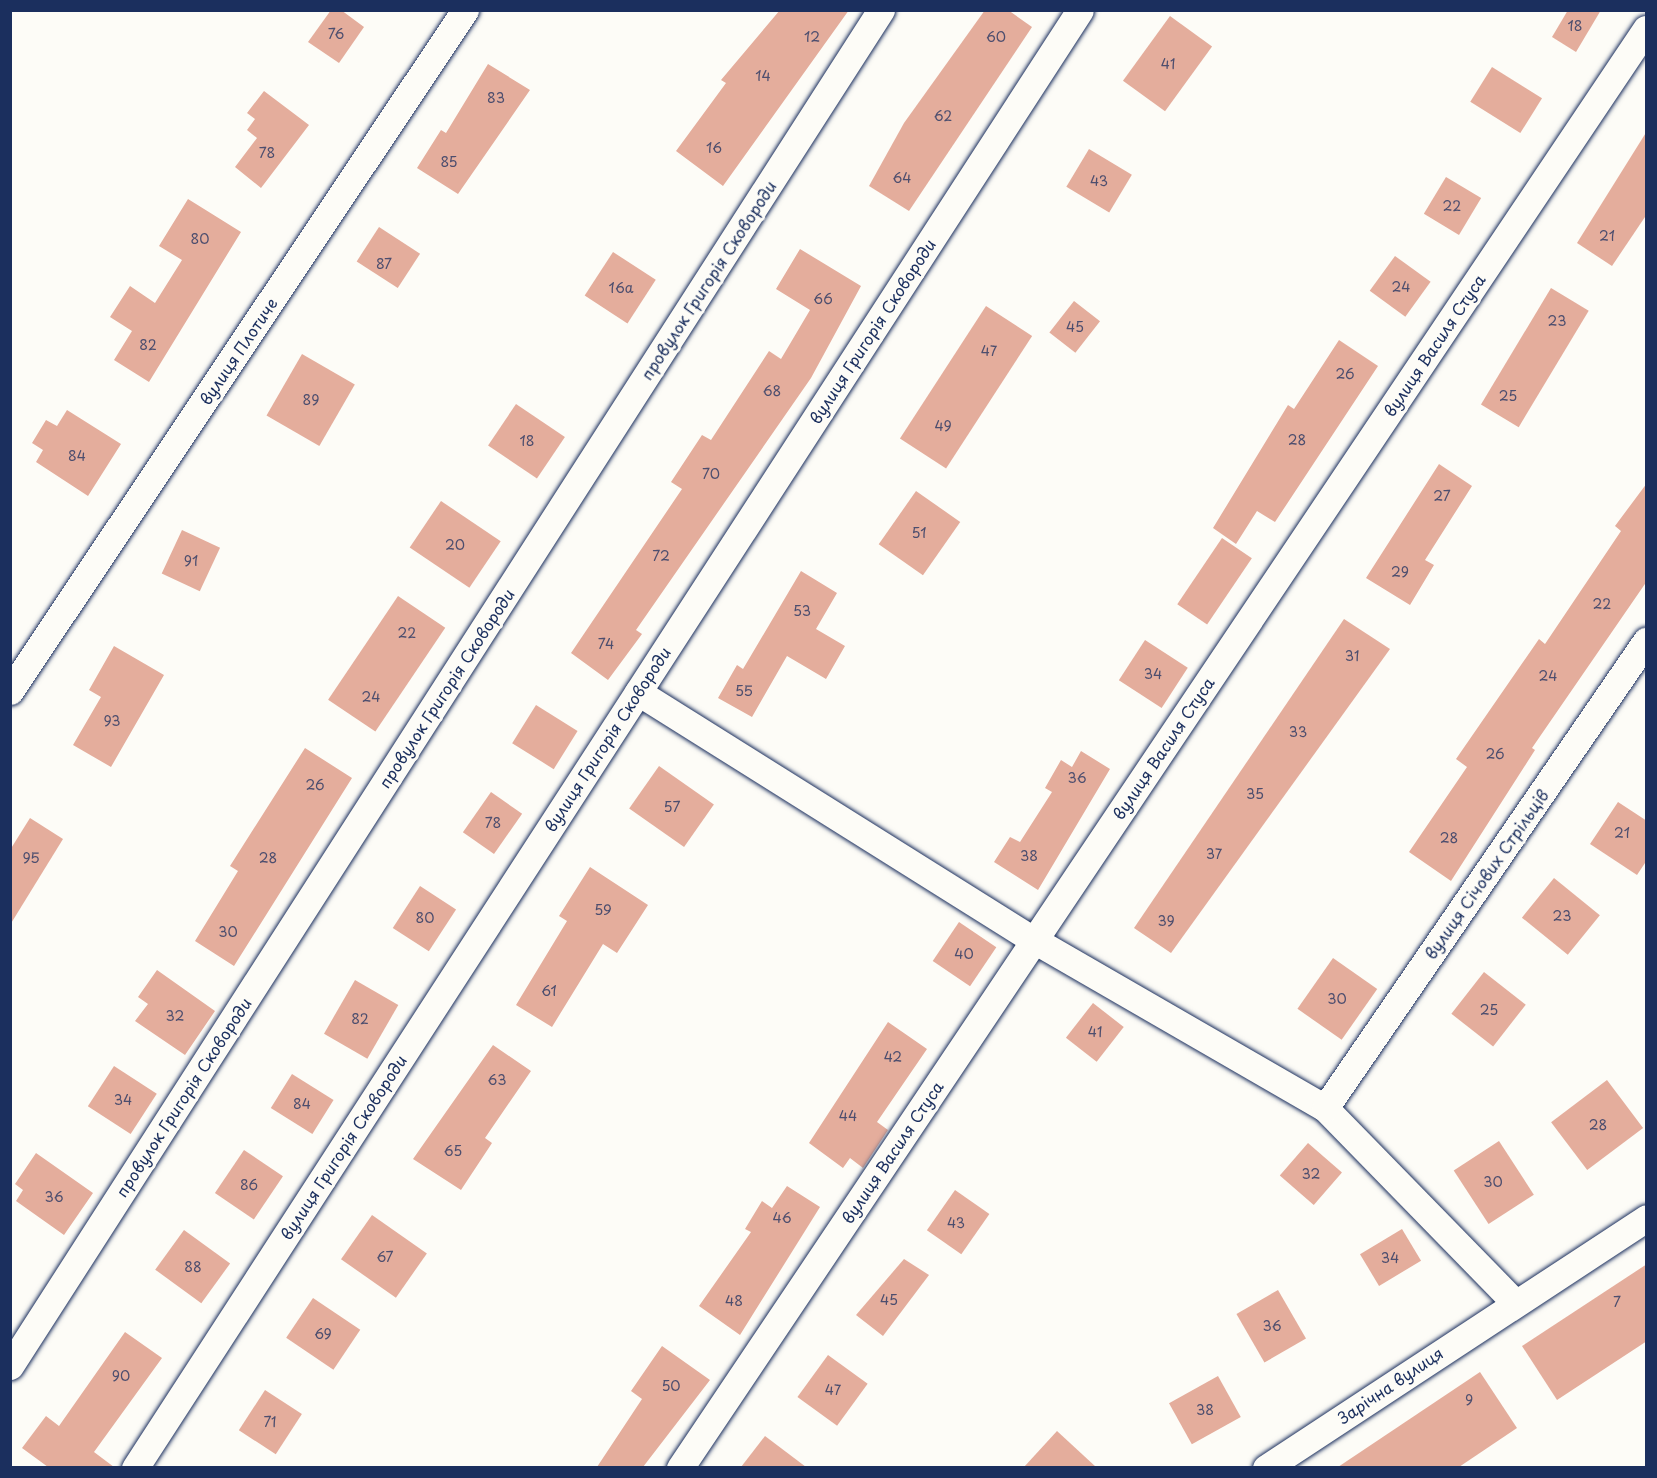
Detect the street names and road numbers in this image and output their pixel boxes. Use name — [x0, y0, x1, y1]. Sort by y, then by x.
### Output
street label: провулок Григорія Сковороди — [636, 177, 780, 383]
street label: вулиця Григорія Сковороди — [805, 235, 939, 427]
street label: вулиця Василя Стуса — [1379, 270, 1489, 420]
street label: вулиця Плотиче — [195, 294, 281, 408]
street label: провулок Григорія Сковороди — [374, 585, 518, 791]
street label: вулиця Григорія Сковороди — [540, 643, 674, 835]
street label: вулиця Василя Стуса — [1108, 673, 1218, 823]
street label: вулиця Січових Стрільців — [1420, 785, 1552, 963]
street label: провулок Григорія Сковороди — [111, 994, 255, 1200]
street label: вулиця Григорія Сковороди — [276, 1051, 410, 1243]
street label: вулиця Василя Стуса — [837, 1077, 947, 1227]
street label: Зарічна вулиця — [1333, 1342, 1447, 1428]

